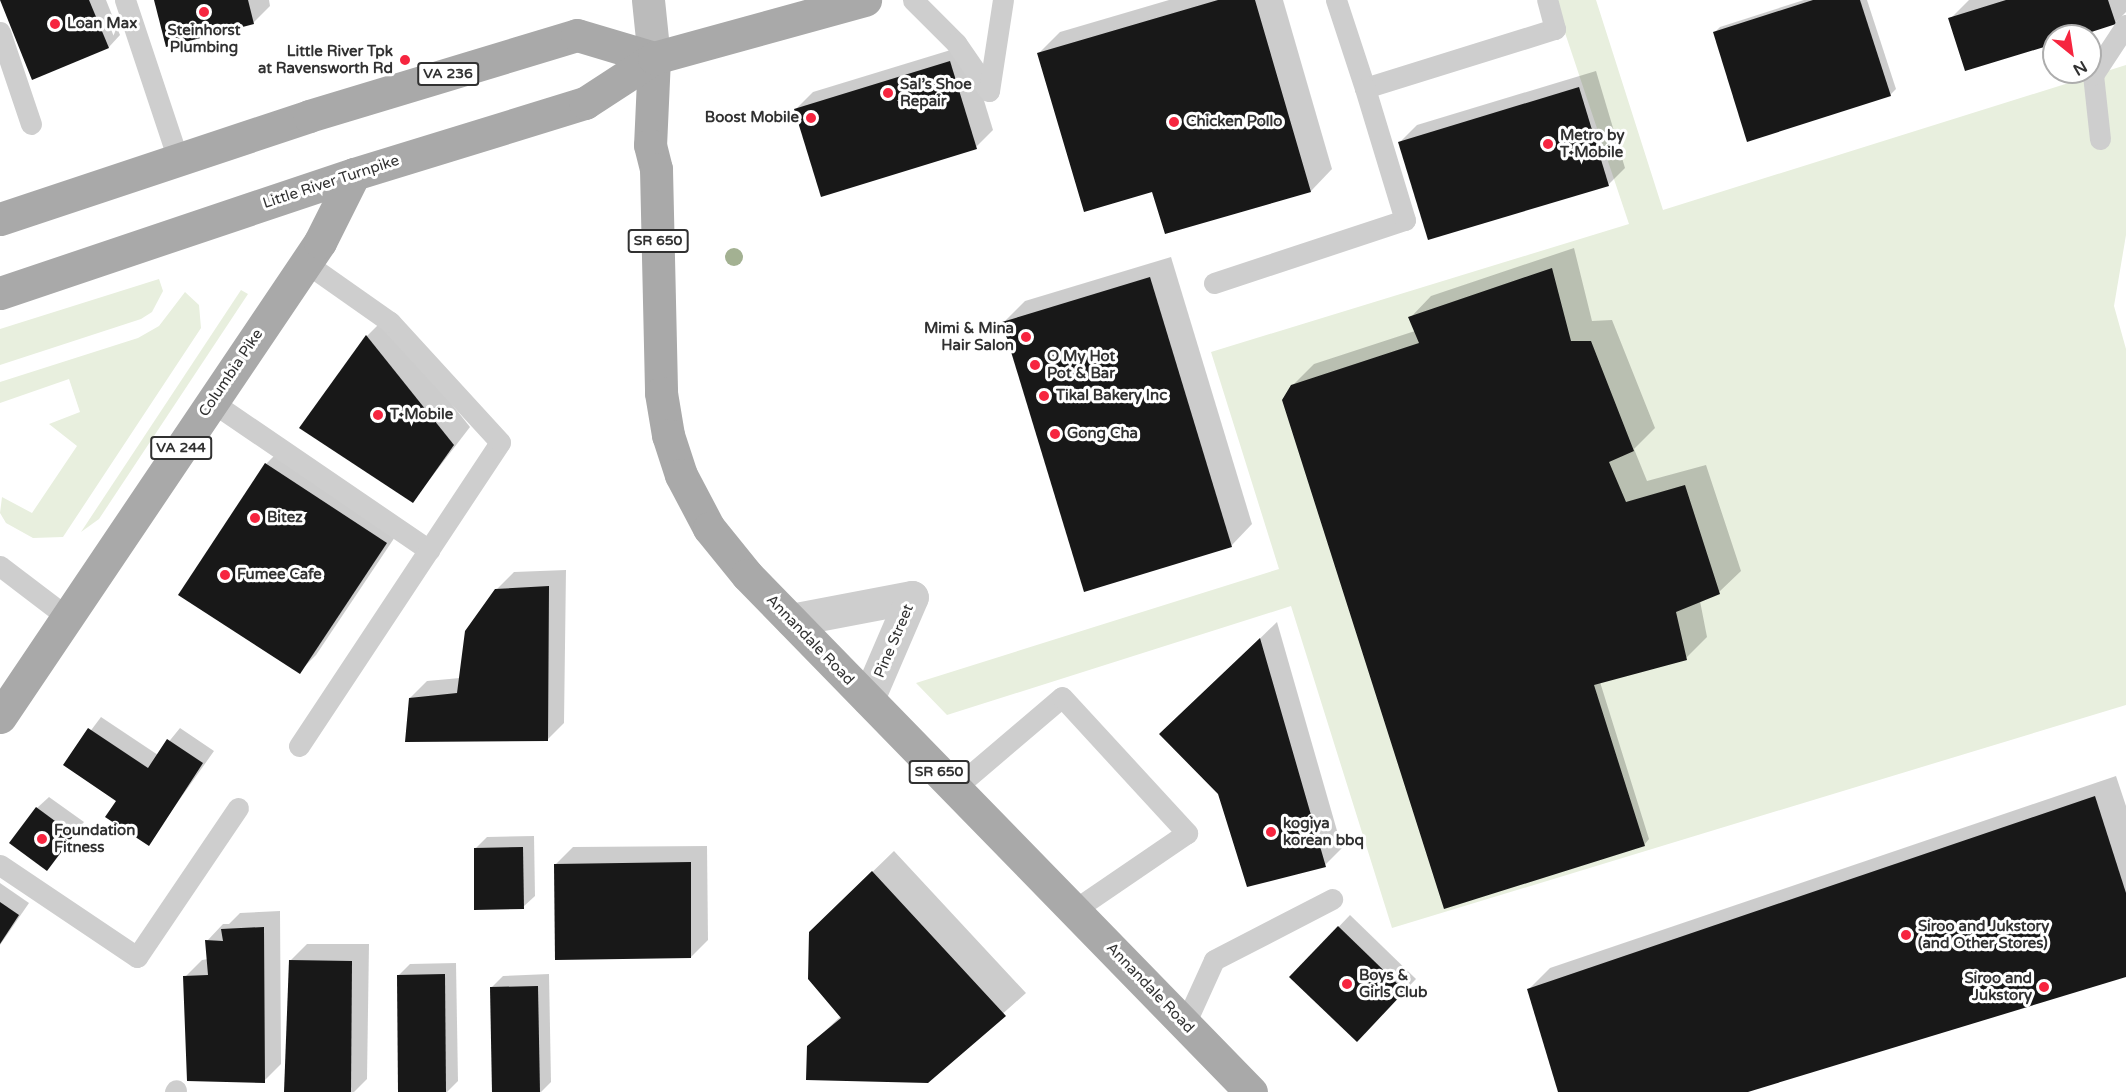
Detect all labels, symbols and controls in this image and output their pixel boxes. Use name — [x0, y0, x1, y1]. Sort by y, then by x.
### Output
marker: Steinhorst Plumbing — [197, 5, 211, 19]
place label: Loan Max — [67, 15, 137, 33]
marker: Loan Max — [48, 17, 62, 31]
place label: Steinhorst Plumbing — [168, 21, 240, 56]
north arrow — [2042, 24, 2102, 84]
place label: Little River Tpk at Ravensworth Rd — [258, 42, 393, 77]
marker: Little River Tpk at Ravensworth Rd — [398, 53, 412, 67]
text: N — [2069, 56, 2091, 80]
road number: VA 236 — [416, 63, 480, 85]
place label: Sal’s Shoe Repair — [900, 75, 972, 110]
marker: Sal’s Shoe Repair — [881, 86, 895, 100]
place label: Boost Mobile — [705, 109, 799, 127]
marker: Boost Mobile — [804, 111, 818, 125]
place label: Chicken Pollo — [1186, 113, 1282, 131]
marker: Chicken Pollo — [1167, 115, 1181, 129]
place label: Metro by T-Mobile — [1560, 126, 1624, 161]
marker: Metro by T-Mobile — [1541, 137, 1555, 151]
street label: Little River Turnpike — [261, 151, 401, 213]
road number: SR 650 — [626, 230, 690, 252]
place label: Mimi & Mina Hair Salon — [924, 319, 1014, 354]
street label: Columbia Pike — [195, 326, 267, 420]
marker: Mimi & Mina Hair Salon — [1019, 330, 1033, 344]
place label: O My Hot Pot & Bar — [1047, 347, 1115, 382]
marker: O My Hot Pot & Bar — [1028, 358, 1042, 372]
place label: Tikal Bakery Inc — [1056, 387, 1167, 405]
marker: Tikal Bakery Inc — [1037, 389, 1051, 403]
place label: T-Mobile — [390, 406, 453, 424]
marker: T-Mobile — [371, 408, 385, 422]
place label: Gong Cha — [1067, 425, 1138, 443]
marker: Gong Cha — [1048, 427, 1062, 441]
road number: VA 244 — [150, 437, 213, 459]
place label: Bitez — [267, 509, 303, 527]
marker: Bitez — [248, 511, 262, 525]
place label: Fumee Cafe — [237, 566, 322, 584]
marker: Fumee Cafe — [218, 568, 232, 582]
street label: Annandale Road — [762, 591, 858, 689]
street label: Pine Street — [870, 602, 918, 680]
road number: SR 650 — [908, 761, 970, 783]
place label: kogiya korean bbq — [1283, 814, 1364, 849]
place label: Foundation Fitness — [54, 821, 135, 856]
marker: kogiya korean bbq — [1264, 825, 1278, 839]
marker: Foundation Fitness — [35, 832, 49, 846]
place label: Siroo and Jukstory (and Other Stores) — [1918, 917, 2049, 952]
marker: Siroo and Jukstory (and Other Stores) — [1899, 928, 1913, 942]
street label: Annandale Road — [1102, 939, 1198, 1037]
place label: Boys & Girls Club — [1359, 966, 1427, 1001]
place label: Siroo and Jukstory — [1964, 969, 2032, 1004]
marker: Boys & Girls Club — [1340, 977, 1354, 991]
marker: Siroo and Jukstory — [2037, 980, 2051, 994]

